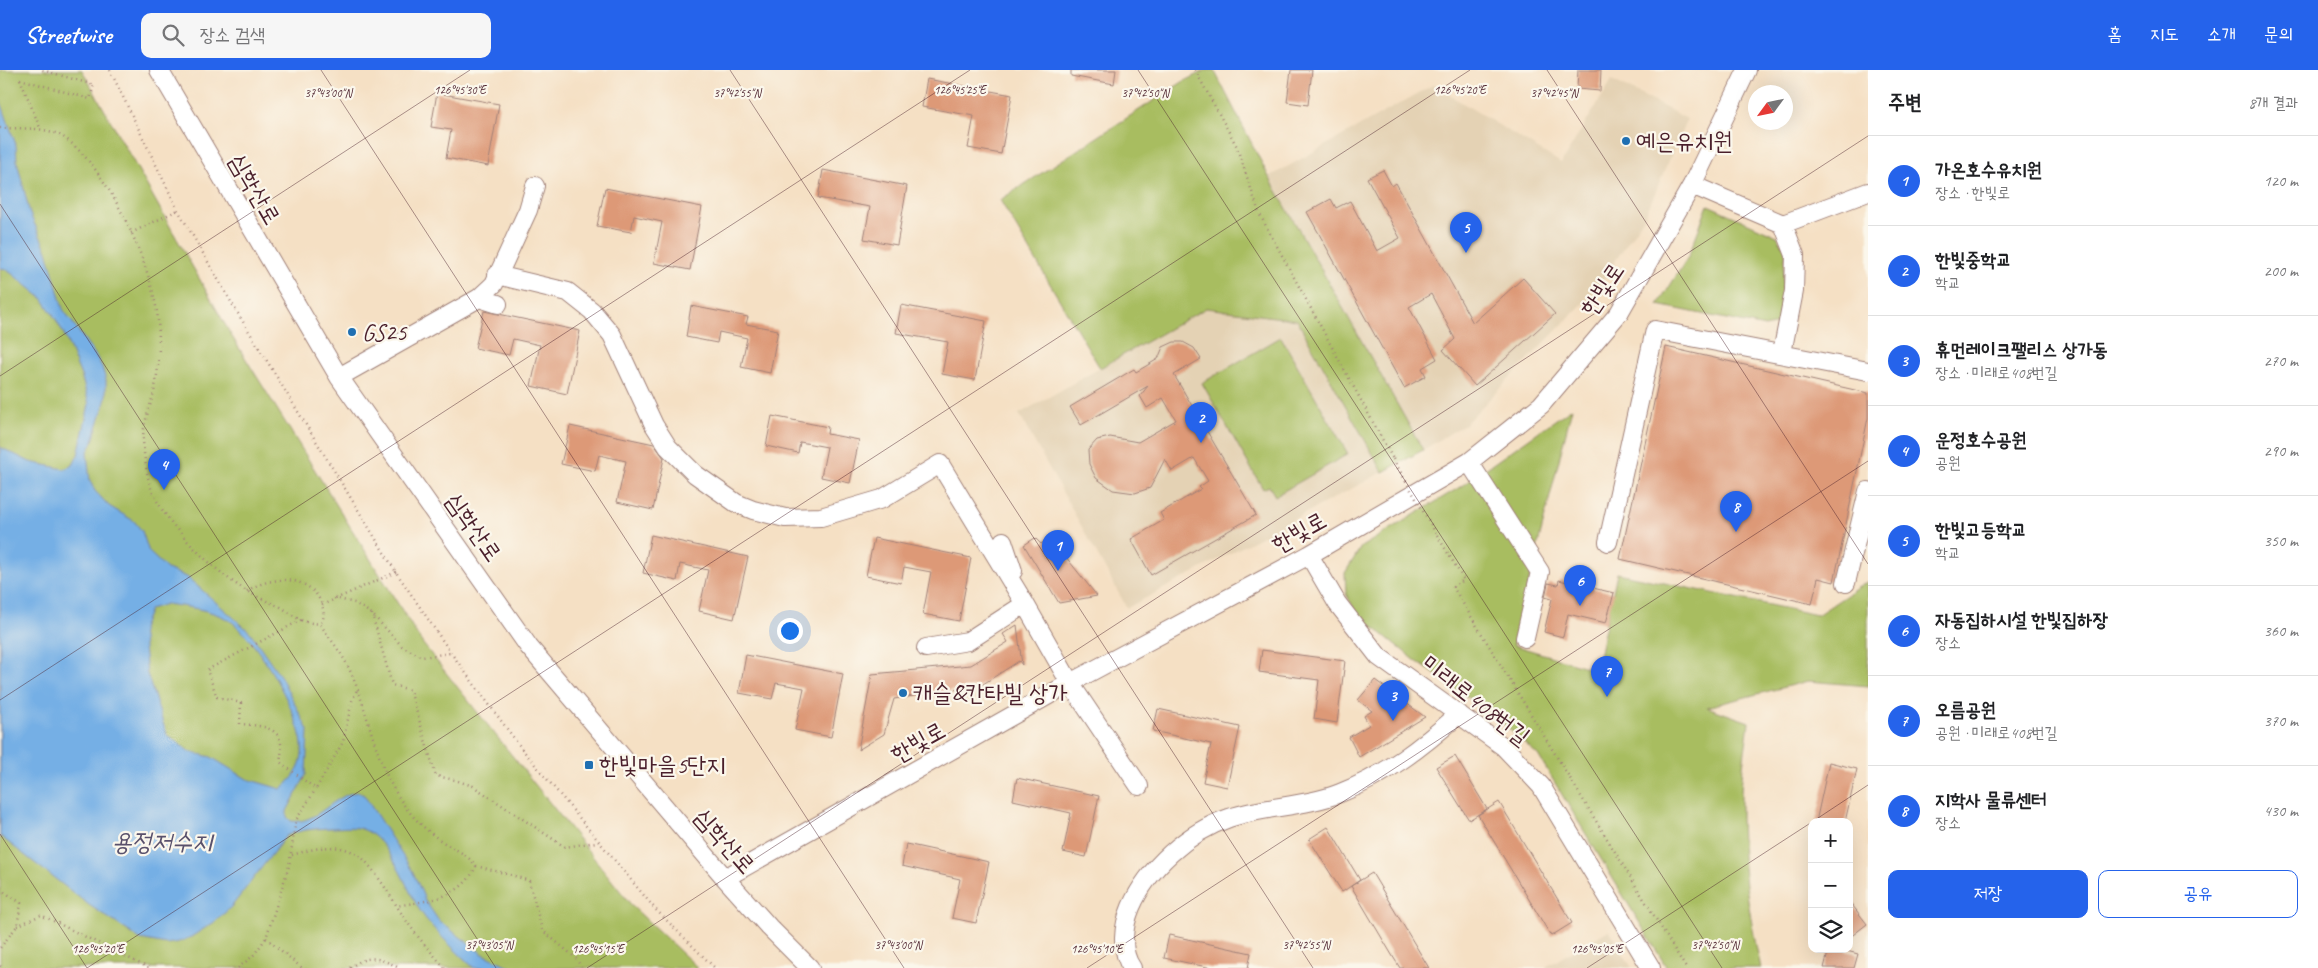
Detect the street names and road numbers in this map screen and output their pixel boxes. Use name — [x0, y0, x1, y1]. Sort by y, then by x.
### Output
street label: 심학산로 — [223, 148, 287, 230]
street label: 한빛로 — [1573, 257, 1631, 321]
street label: 심학산로 — [440, 487, 508, 567]
street label: 한빛로 — [1266, 505, 1332, 559]
street label: 미래로408번길 — [1416, 648, 1536, 752]
street label: 한빛로 — [885, 715, 951, 769]
street label: 심학산로 — [688, 802, 762, 880]

